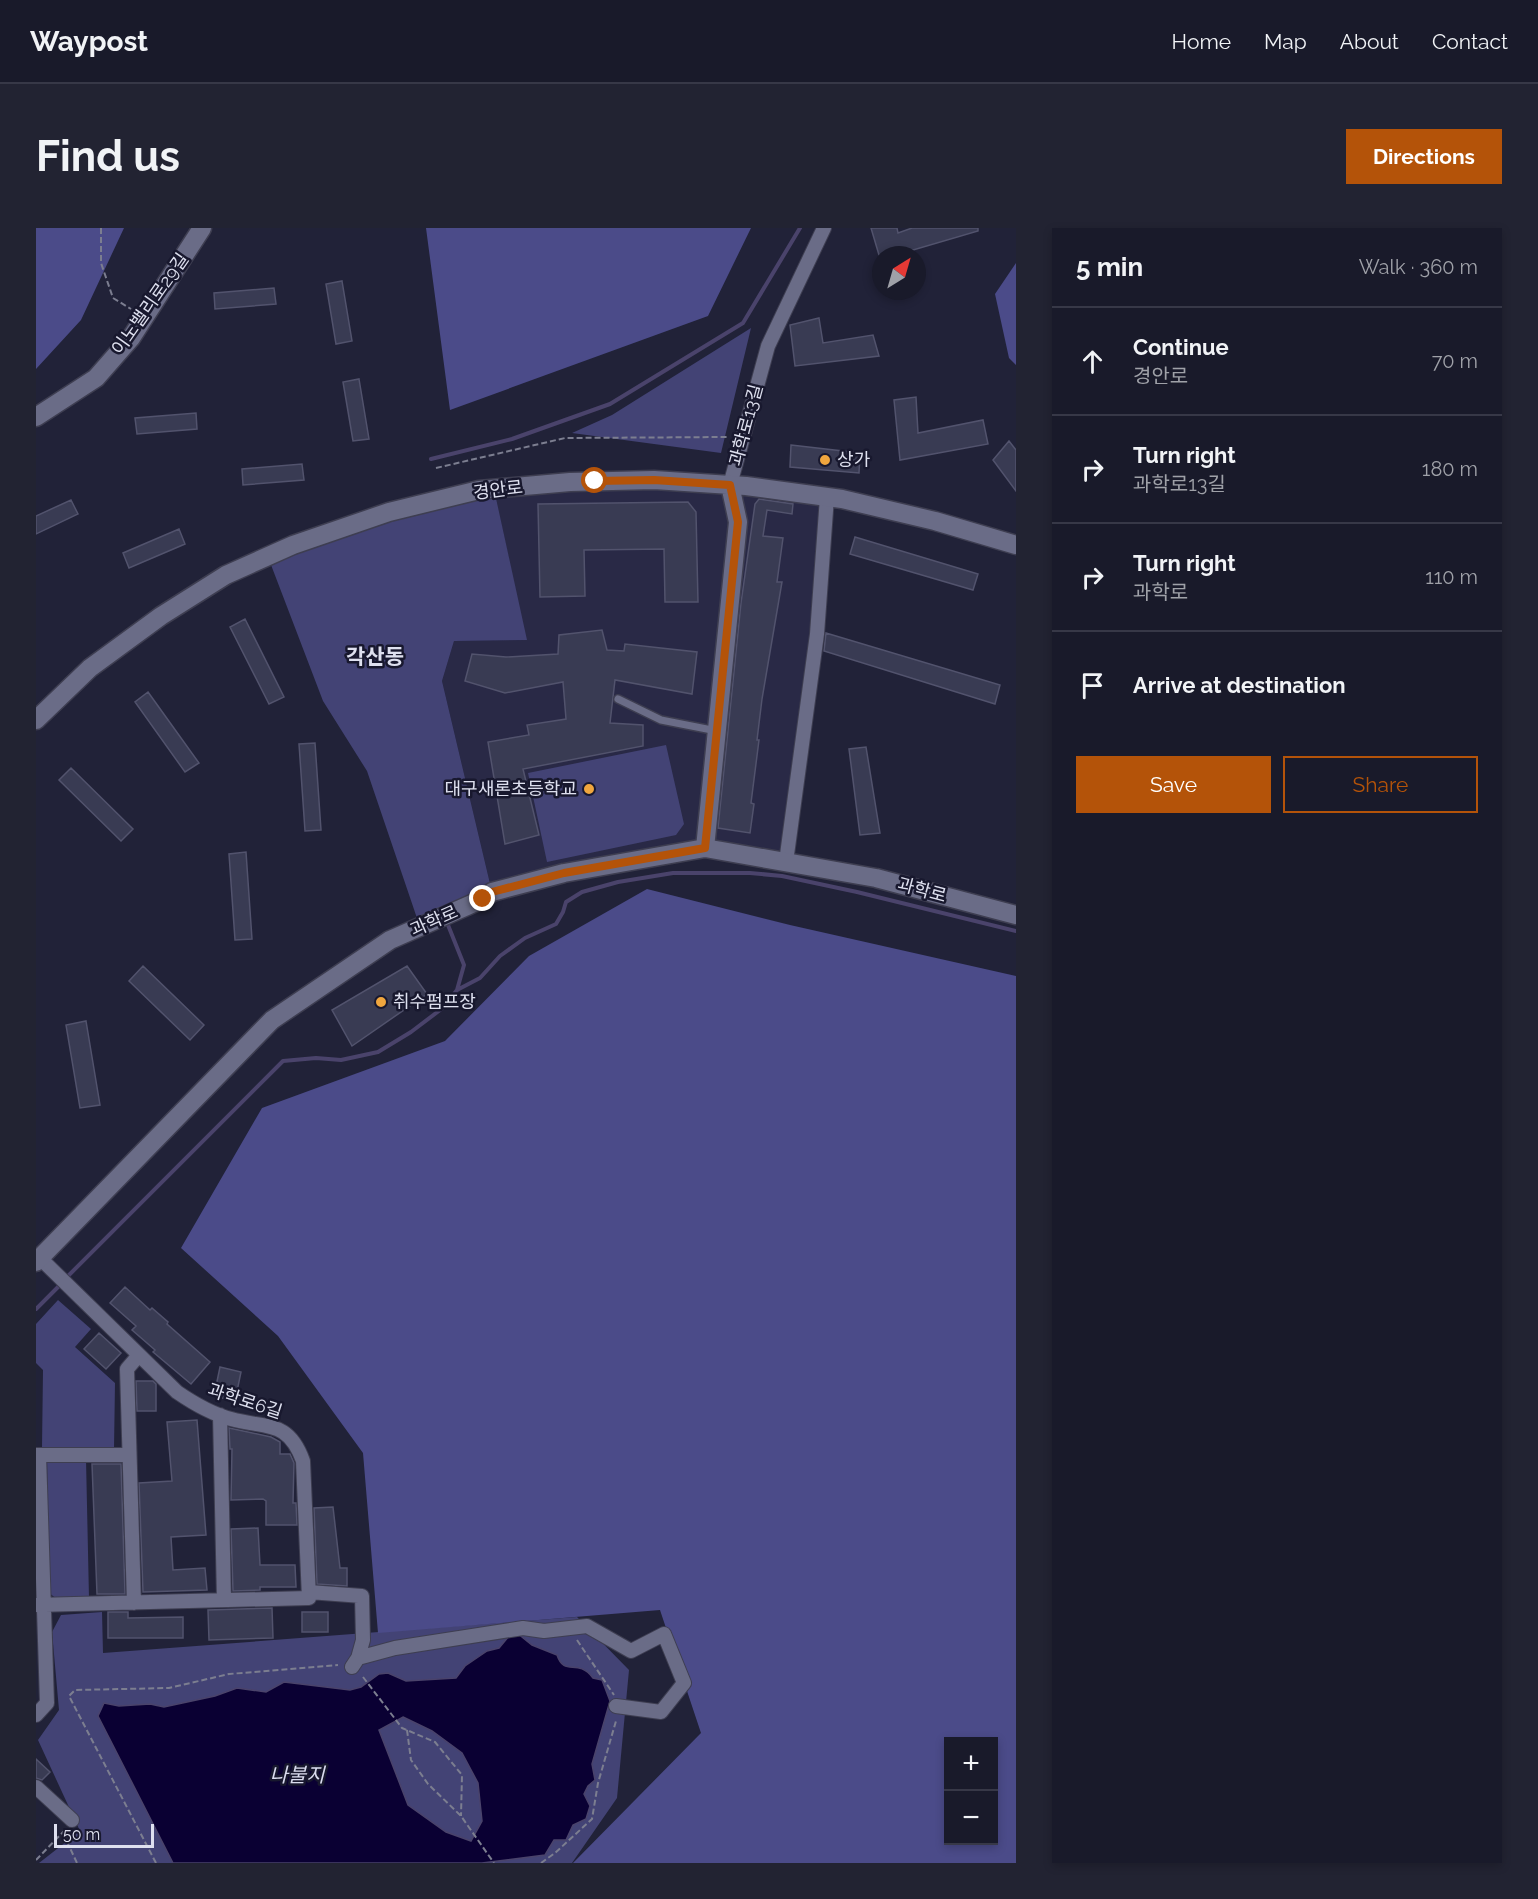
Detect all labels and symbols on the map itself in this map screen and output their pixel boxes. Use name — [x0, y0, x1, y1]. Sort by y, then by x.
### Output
north arrow — [872, 246, 926, 300]
street label: 이노밸리로29길 — [107, 249, 192, 359]
street label: 과학로13길 — [725, 382, 766, 468]
place label: 상가 — [837, 449, 871, 470]
marker: 상가 — [818, 453, 832, 467]
route start — [581, 467, 607, 493]
street label: 경안로 — [472, 476, 524, 503]
district label: 각산동 — [346, 644, 404, 669]
place label: 대구새론초등학교 — [445, 778, 577, 799]
marker: 대구새론초등학교 — [582, 782, 596, 796]
street label: 과학로 — [895, 873, 949, 906]
route end — [469, 885, 495, 911]
street label: 과학로 — [407, 901, 461, 940]
place label: 취수펌프장 — [393, 991, 476, 1012]
marker: 취수펌프장 — [374, 995, 388, 1009]
street label: 과학로6길 — [205, 1379, 285, 1422]
water label: 나불지 — [269, 1763, 326, 1787]
scale bar — [54, 1821, 154, 1848]

